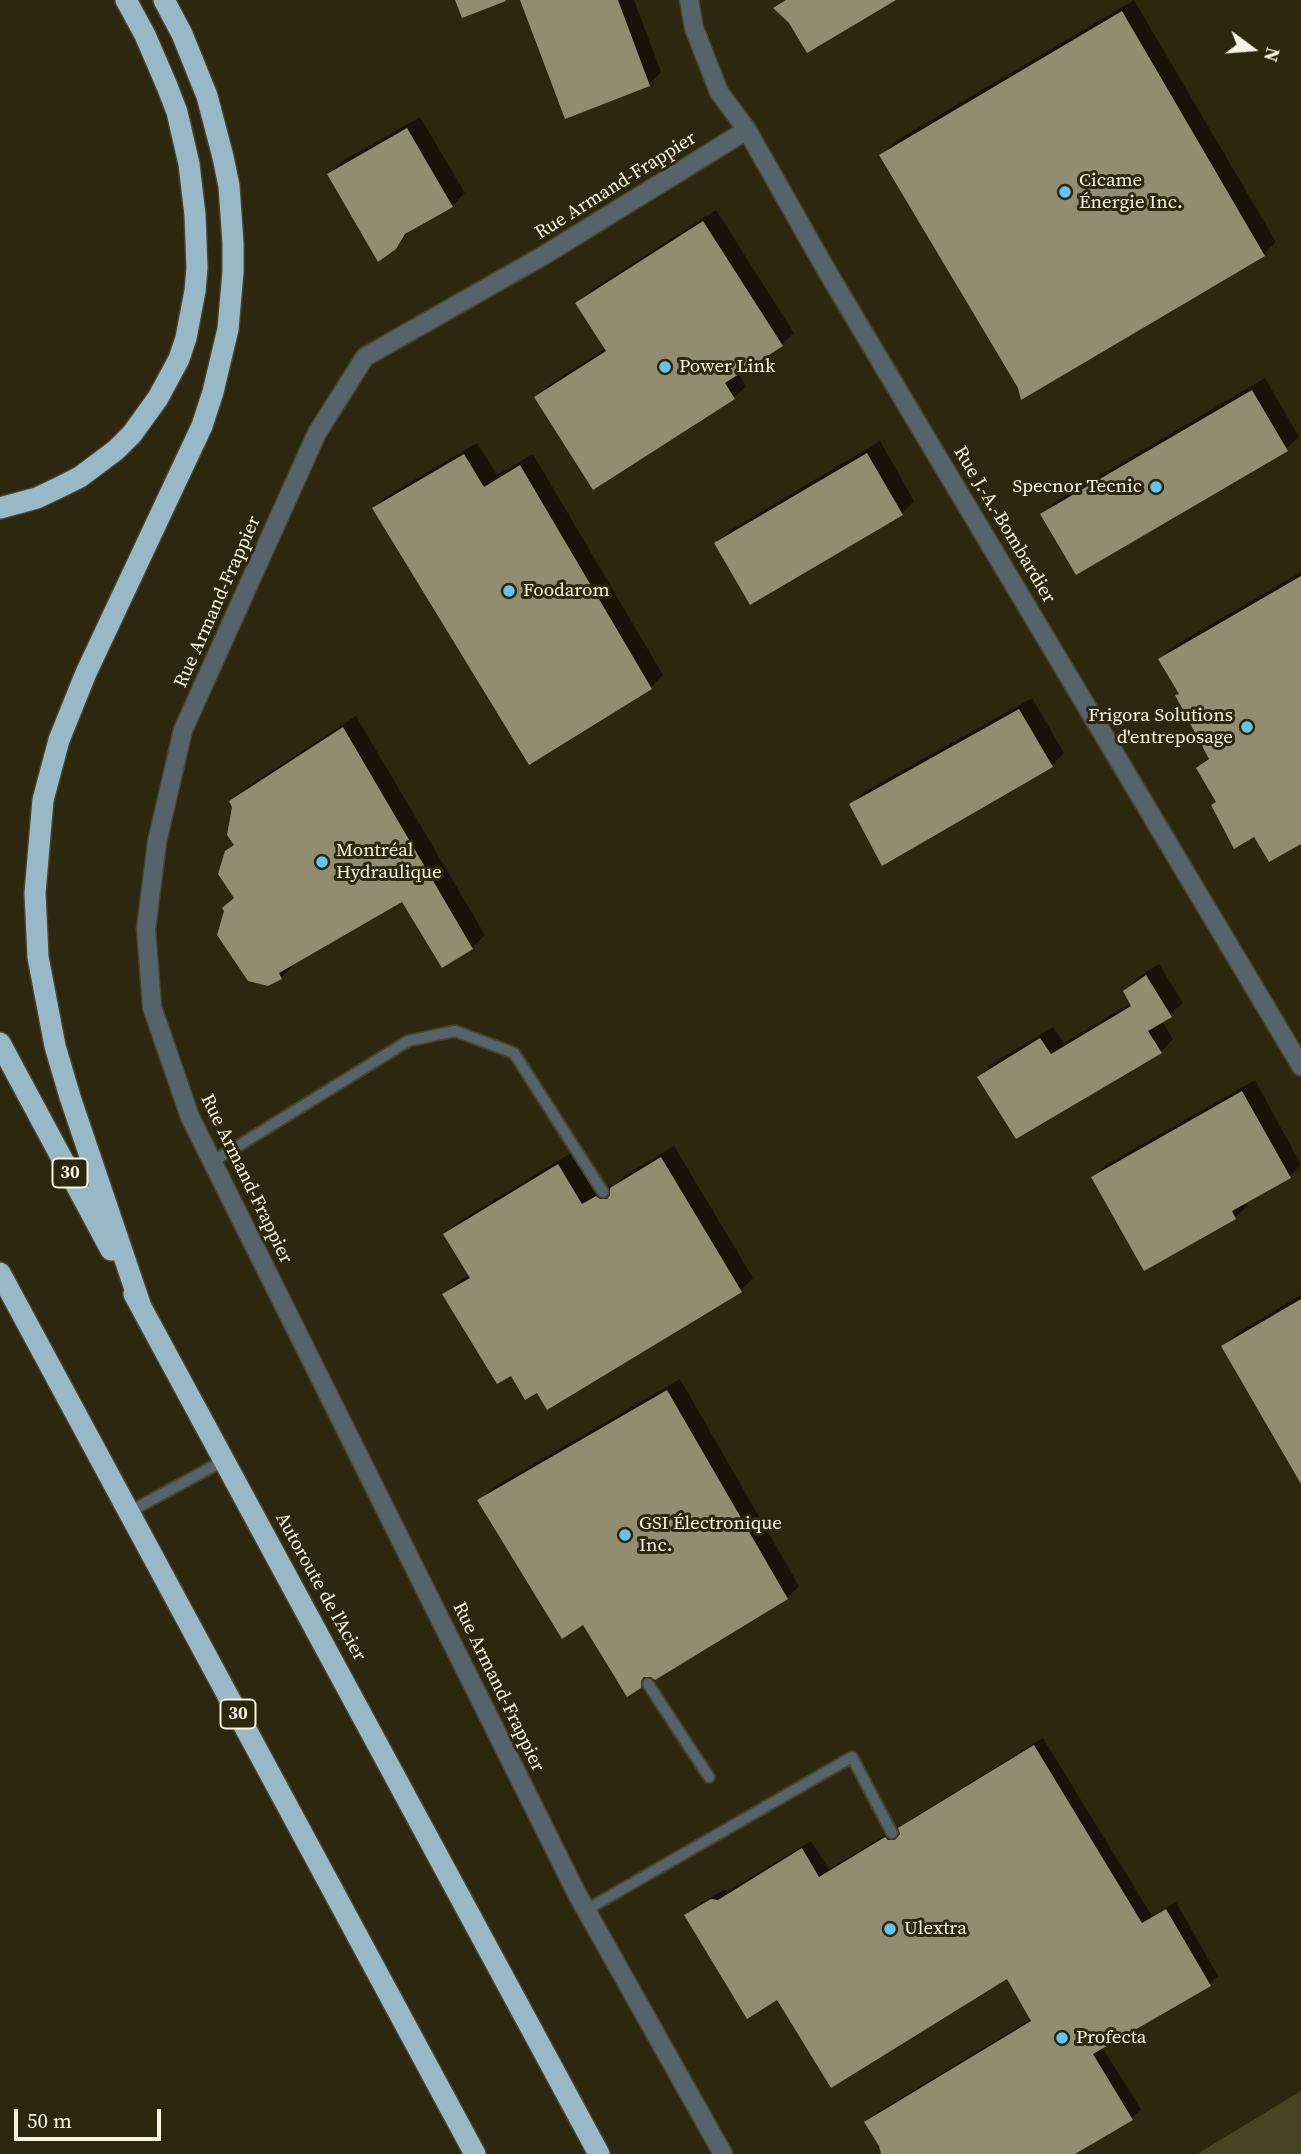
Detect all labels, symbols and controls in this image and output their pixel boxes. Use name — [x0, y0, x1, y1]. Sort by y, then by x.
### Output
north arrow — [1217, 14, 1287, 84]
text: N — [1258, 45, 1287, 65]
street label: Rue Armand-Frappier — [531, 127, 701, 245]
place label: Cicame Énergie Inc. — [1079, 170, 1183, 214]
marker: Cicame Énergie Inc. — [1057, 184, 1073, 200]
place label: Power Link — [679, 356, 775, 378]
marker: Power Link — [657, 359, 673, 375]
street label: Rue J.-A.-Bombardier — [948, 442, 1060, 608]
place label: Specnor Tecnic — [1012, 476, 1142, 498]
marker: Specnor Tecnic — [1148, 479, 1164, 495]
street label: Rue Armand-Frappier — [170, 512, 266, 692]
place label: Foodarom — [523, 580, 610, 602]
marker: Foodarom — [501, 583, 517, 599]
place label: Frigora Solutions d'entreposage — [1088, 705, 1233, 749]
marker: Frigora Solutions d'entreposage — [1239, 719, 1255, 735]
place label: Montréal Hydraulique — [336, 840, 442, 884]
marker: Montréal Hydraulique — [314, 854, 330, 870]
street label: Rue Armand-Frappier — [195, 1091, 297, 1267]
road number: 30 — [52, 1158, 88, 1188]
street label: Autoroute de l'Acier — [270, 1509, 370, 1665]
place label: GSI Électronique Inc. — [639, 1513, 782, 1557]
marker: GSI Électronique Inc. — [617, 1527, 633, 1543]
street label: Rue Armand-Frappier — [447, 1599, 549, 1775]
road number: 30 — [220, 1700, 256, 1728]
place label: Ulextra — [904, 1918, 967, 1940]
marker: Ulextra — [882, 1921, 898, 1937]
place label: Profecta — [1076, 2027, 1147, 2049]
marker: Profecta — [1054, 2030, 1070, 2046]
scale bar — [18, 2094, 164, 2138]
text: 50 m — [27, 2106, 72, 2135]

